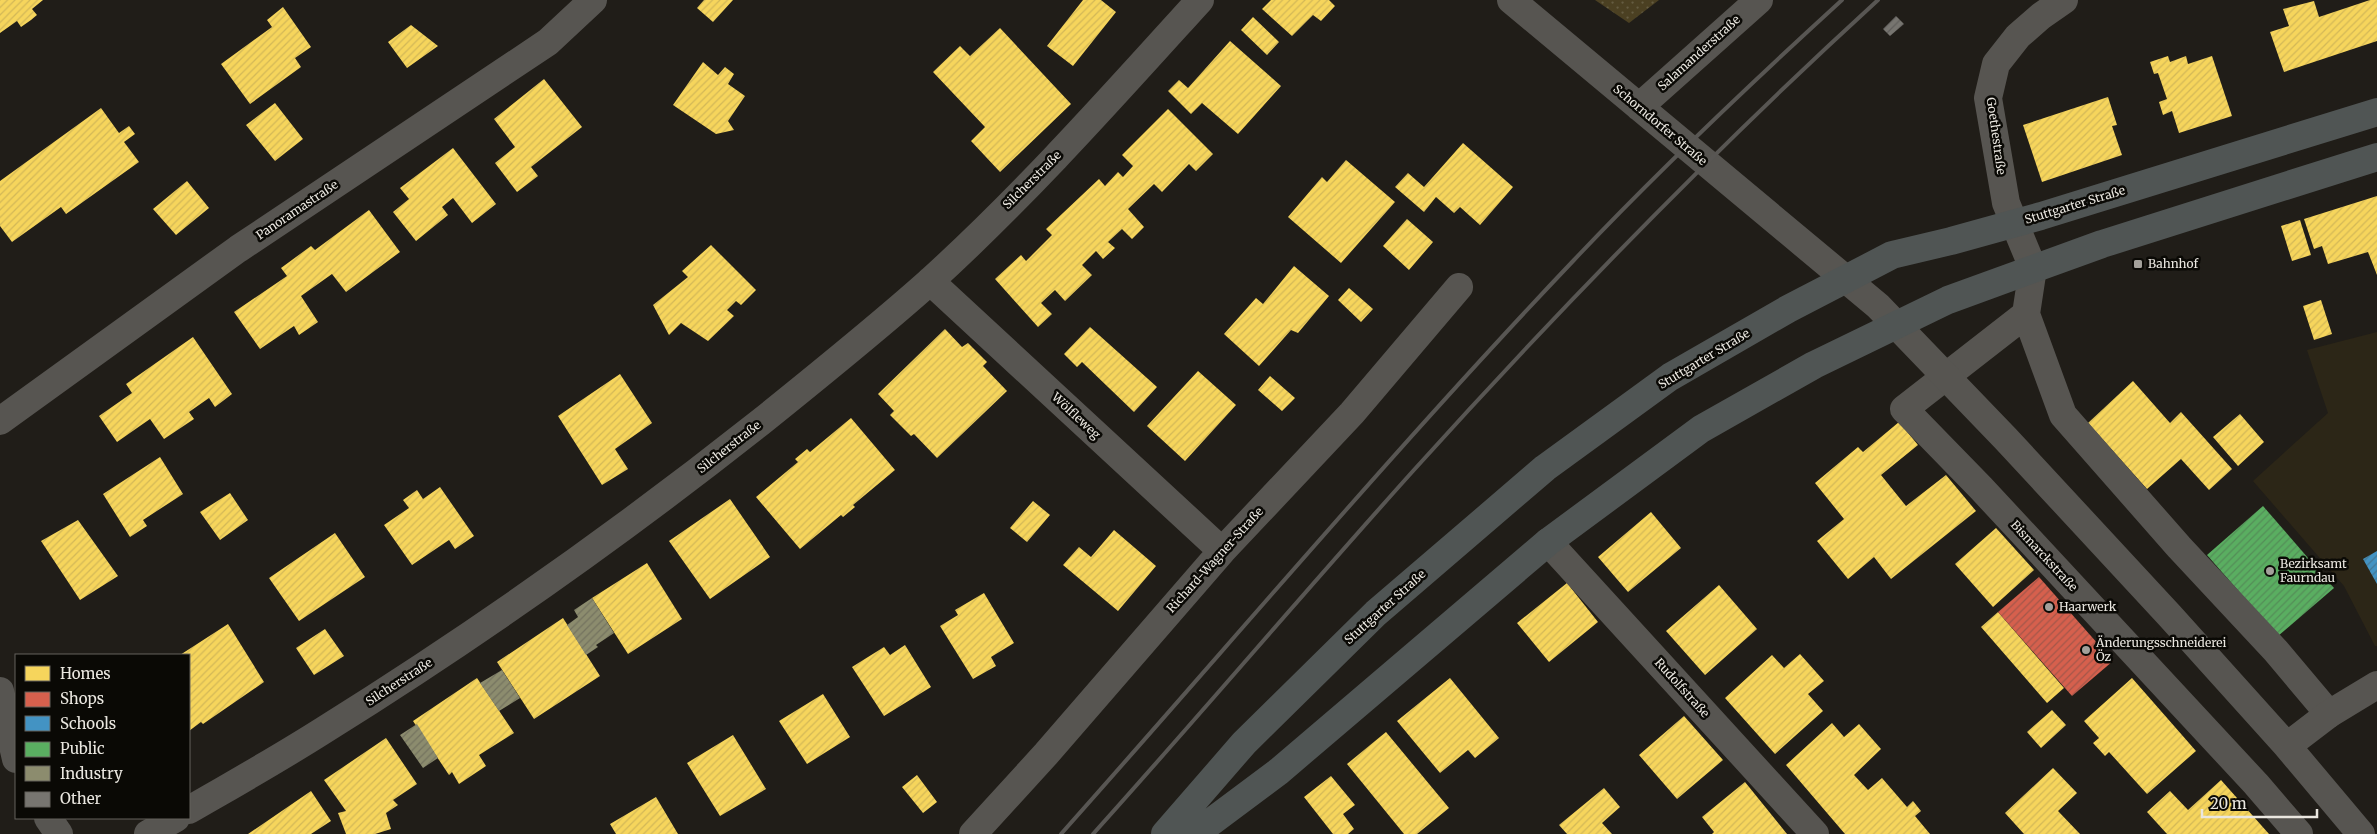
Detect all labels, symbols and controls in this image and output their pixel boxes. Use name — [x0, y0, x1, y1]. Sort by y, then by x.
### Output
street label: Salamanderstraße — [1654, 12, 1743, 94]
street label: Schorndorfer Straße — [1610, 81, 1710, 168]
street label: Goethestraße — [1984, 96, 2009, 176]
street label: Silcherstraße — [999, 147, 1064, 212]
street label: Panoramastraße — [253, 177, 341, 243]
street label: Stuttgarter Straße — [2023, 182, 2127, 227]
place label: Bahnhof — [2148, 256, 2198, 271]
marker: Bahnhof — [2132, 258, 2144, 270]
street label: Stuttgarter Straße — [1655, 325, 1752, 392]
street label: Wölfleweg — [1048, 389, 1104, 442]
street label: Silcherstraße — [694, 417, 763, 476]
street label: Richard-Wagner-Straße — [1163, 504, 1266, 616]
street label: Bismarckstraße — [2008, 517, 2081, 594]
place label: Bezirksamt Faurndau — [2280, 556, 2347, 585]
marker: Bezirksamt Faurndau — [2264, 565, 2276, 577]
street label: Stuttgarter Straße — [1341, 566, 1428, 647]
place label: Haarwerk — [2059, 599, 2117, 614]
marker: Haarwerk — [2043, 601, 2055, 613]
place label: Änderungsschneiderei Öz — [2095, 635, 2227, 664]
marker: Änderungsschneiderei Öz — [2080, 644, 2092, 656]
legend — [15, 654, 190, 819]
street label: Silcherstraße — [363, 654, 435, 709]
street label: Rudolfstraße — [1652, 655, 1713, 720]
text: Homes — [60, 664, 111, 683]
text: Shops — [60, 689, 104, 708]
text: Schools — [60, 714, 116, 733]
text: Public — [60, 739, 105, 758]
text: Industry — [60, 764, 123, 783]
scale bar — [2202, 786, 2317, 818]
text: Other — [60, 789, 102, 808]
text: 20 m — [2210, 794, 2247, 813]

